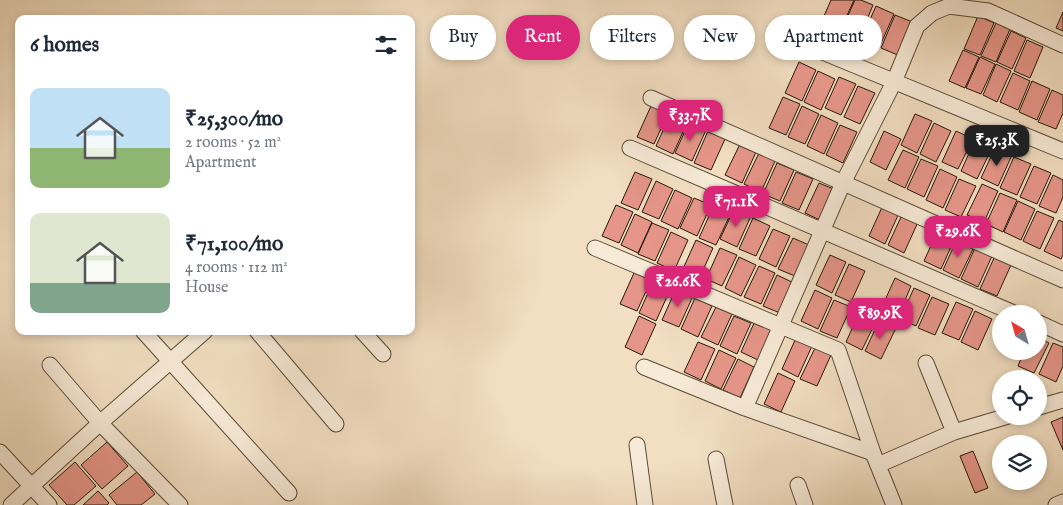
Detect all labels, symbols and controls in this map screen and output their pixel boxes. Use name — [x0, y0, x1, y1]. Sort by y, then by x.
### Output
chip: Buy — [430, 15, 496, 60]
chip: Rent — [506, 15, 580, 60]
chip: Filters — [590, 15, 674, 60]
chip: New — [684, 15, 755, 60]
chip: Apartment — [765, 15, 882, 60]
icon: filters — [372, 31, 400, 59]
text: 6 homes — [30, 32, 99, 59]
pin: ₹33.7K — [649, 100, 731, 142]
text: ₹25,300/mo — [185, 106, 283, 133]
text: ₹33.7K — [669, 106, 711, 126]
icon: home — [70, 108, 130, 168]
pin: ₹25.3K — [956, 124, 1038, 167]
text: ₹25.3K — [975, 131, 1019, 151]
text: 2 rooms · 52 m² — [185, 133, 281, 153]
text: Apartment — [185, 153, 256, 173]
pin: ₹71.1K — [695, 186, 777, 228]
text: ₹71.1K — [714, 192, 758, 212]
pin: ₹29.6K — [917, 216, 999, 258]
text: ₹29.6K — [935, 222, 981, 242]
text: ₹71,100/mo — [185, 231, 283, 258]
icon: home — [70, 233, 130, 293]
text: 4 rooms · 112 m² — [185, 258, 288, 278]
pin: ₹26.6K — [637, 266, 719, 308]
text: ₹26.6K — [655, 272, 701, 292]
text: House — [185, 278, 228, 298]
pin: ₹89.9K — [839, 298, 921, 340]
text: ₹89.9K — [858, 304, 902, 324]
north arrow — [992, 305, 1048, 360]
map controls — [992, 305, 1047, 490]
button: locate — [992, 370, 1047, 425]
button: layers — [992, 435, 1047, 490]

